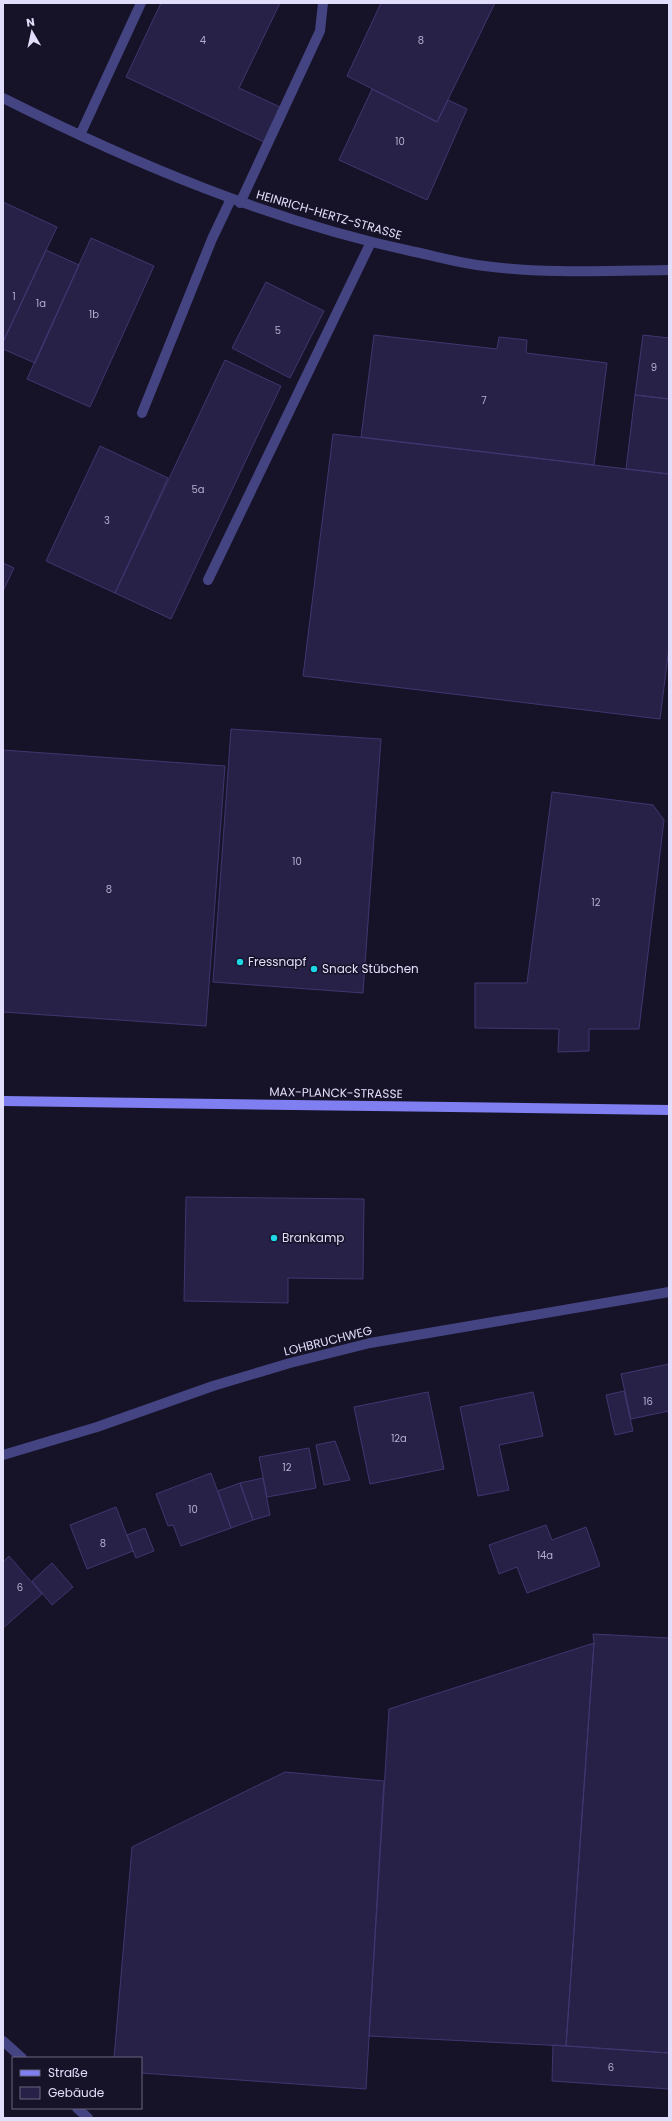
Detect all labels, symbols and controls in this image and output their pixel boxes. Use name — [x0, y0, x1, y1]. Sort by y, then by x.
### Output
north arrow — [12, 12, 52, 52]
text: N — [25, 14, 36, 31]
house number: 4 — [200, 33, 206, 48]
house number: 8 — [418, 33, 424, 48]
house number: 10 — [395, 134, 405, 149]
street label: HEINRICH-HERTZ-STRASSE — [254, 186, 404, 243]
house number: 1 — [12, 289, 16, 304]
house number: 1a — [36, 296, 46, 311]
house number: 1b — [89, 307, 99, 322]
house number: 5 — [275, 323, 281, 338]
house number: 9 — [651, 360, 657, 375]
house number: 7 — [481, 393, 487, 408]
house number: 5a — [191, 482, 205, 497]
house number: 3 — [104, 513, 110, 528]
house number: 10 — [292, 854, 302, 869]
house number: 8 — [106, 882, 112, 897]
house number: 12 — [592, 895, 601, 910]
place label: Fressnapf — [248, 953, 306, 970]
marker: Fressnapf — [235, 957, 245, 967]
place label: Snack Stübchen — [322, 960, 419, 977]
marker: Snack Stübchen — [309, 964, 319, 974]
street label: MAX-PLANCK-STRASSE — [269, 1083, 403, 1102]
place label: Brankamp — [282, 1229, 344, 1246]
marker: Brankamp — [269, 1233, 279, 1243]
street label: LOHBRUCHWEG — [282, 1321, 374, 1360]
house number: 16 — [643, 1394, 653, 1409]
house number: 12a — [391, 1431, 407, 1446]
house number: 12 — [283, 1460, 292, 1475]
house number: 10 — [188, 1502, 198, 1517]
house number: 8 — [100, 1536, 106, 1551]
house number: 14a — [537, 1548, 553, 1563]
house number: 6 — [17, 1580, 23, 1595]
legend — [12, 2057, 142, 2109]
house number: 6 — [608, 2060, 614, 2075]
text: Straße — [48, 2064, 88, 2081]
text: Gebäude — [48, 2084, 104, 2101]

